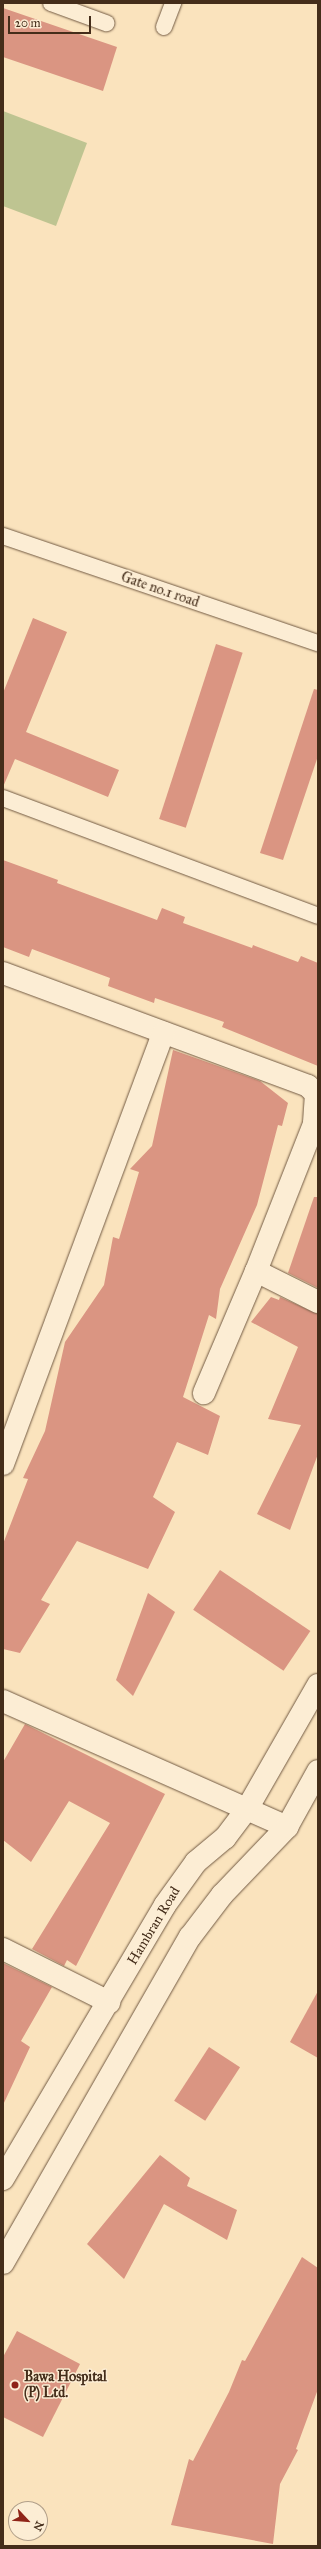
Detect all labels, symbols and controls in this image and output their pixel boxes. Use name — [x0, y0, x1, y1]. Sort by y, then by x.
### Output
scale bar — [10, 8, 93, 34]
text: 20 m — [15, 16, 41, 30]
street label: Gate no.1 road — [119, 569, 201, 611]
street label: Hambran Road — [124, 1884, 184, 1968]
place label: Bawa Hospital (P) Ltd. — [24, 2369, 107, 2402]
marker: Bawa Hospital (P) Ltd. — [9, 2379, 21, 2391]
north arrow — [8, 2501, 48, 2541]
text: N — [30, 2519, 46, 2533]

